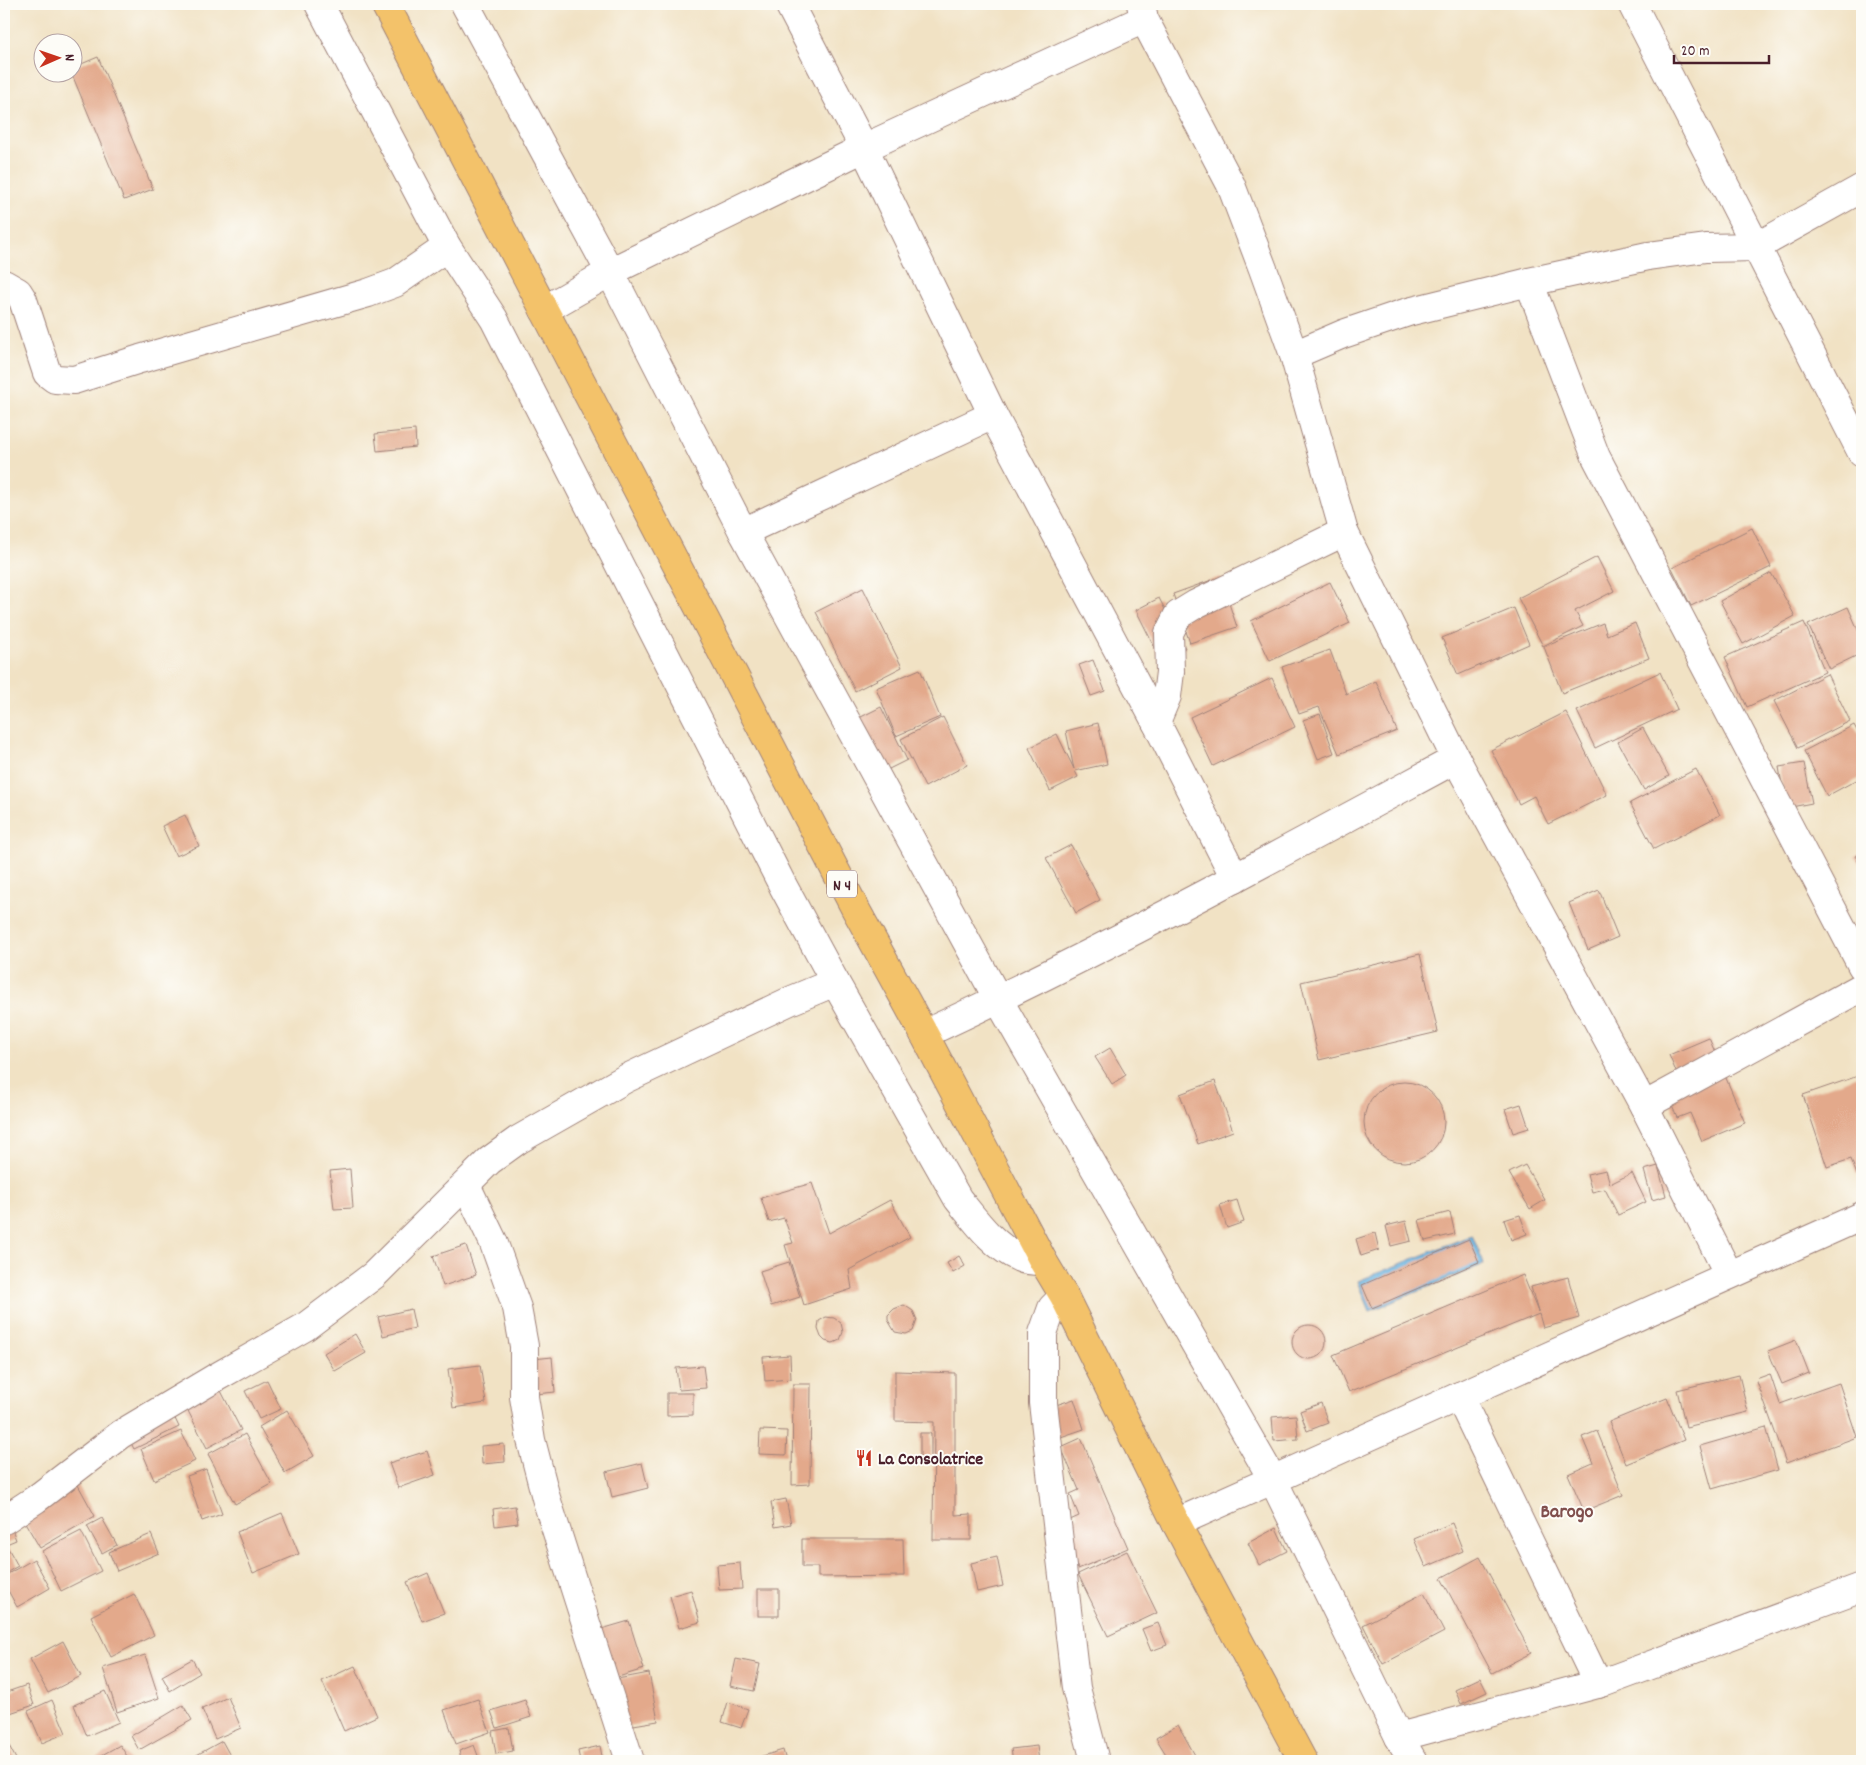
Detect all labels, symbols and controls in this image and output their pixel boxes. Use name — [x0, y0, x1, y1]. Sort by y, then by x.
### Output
north arrow — [32, 32, 82, 82]
scale bar — [1674, 32, 1768, 64]
text: 20 m — [1681, 41, 1709, 63]
text: N — [59, 54, 79, 62]
road number: N 4 — [827, 871, 857, 898]
restaurant icon: La Consolatrice — [854, 1448, 874, 1468]
place label: La Consolatrice — [878, 1448, 983, 1473]
district label: Barogo — [1541, 1499, 1594, 1527]

